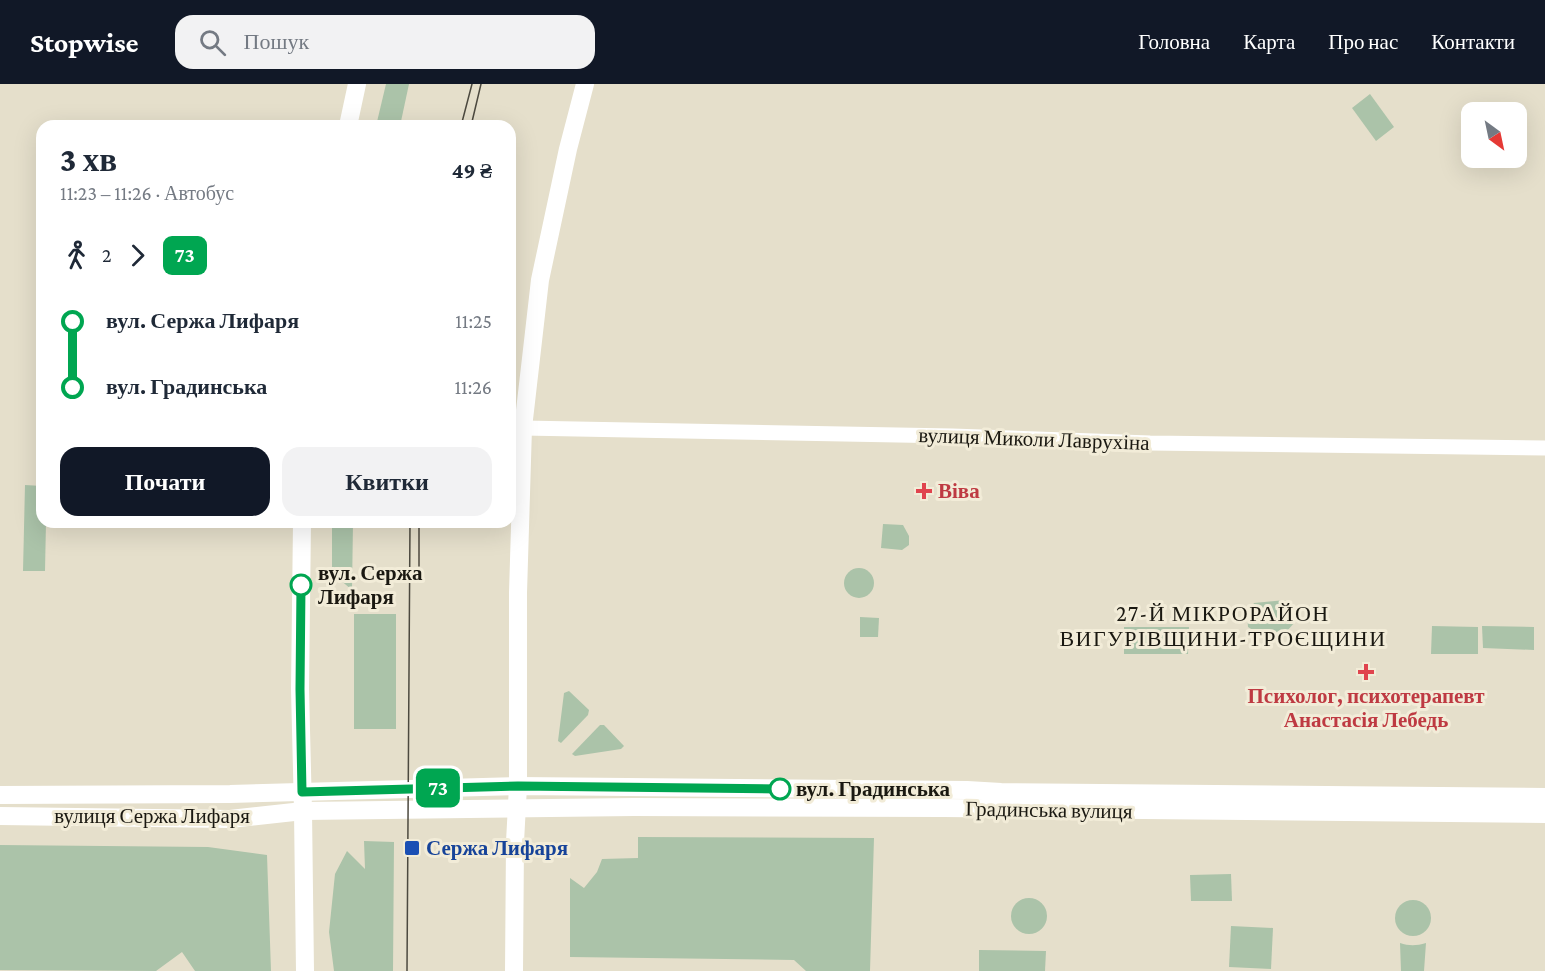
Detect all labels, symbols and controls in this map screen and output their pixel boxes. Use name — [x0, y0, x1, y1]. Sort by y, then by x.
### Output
search box — [175, 15, 595, 69]
icon: search — [196, 26, 229, 59]
text: Stopwise — [30, 27, 139, 58]
text: Пошук — [244, 29, 309, 54]
text: Головна — [1138, 30, 1210, 54]
text: Карта — [1243, 30, 1295, 54]
text: Про нас — [1328, 30, 1398, 54]
text: Контакти — [1431, 30, 1515, 54]
north arrow — [1461, 102, 1527, 168]
map controls — [1461, 102, 1527, 168]
text: 3 хв — [60, 141, 117, 178]
text: 49 ₴ — [452, 158, 492, 183]
text: 11:23 – 11:26 · Автобус — [60, 182, 234, 204]
icon: walk — [60, 239, 93, 272]
icon: forward — [121, 239, 154, 272]
text: 73 — [175, 243, 195, 267]
text: 2 — [102, 244, 112, 266]
text: вул. Сержа Лифаря — [106, 308, 299, 333]
text: 11:25 — [455, 310, 492, 332]
text: вул. Градинська — [106, 374, 267, 399]
text: 11:26 — [454, 376, 492, 398]
street label: вулиця Миколи Лаврухіна — [918, 423, 1151, 455]
button: Почати — [60, 447, 270, 516]
button: Квитки — [282, 447, 492, 516]
place label: Віва — [938, 479, 980, 503]
marker: Віва — [915, 482, 933, 500]
place label: вул. Сержа Лифаря — [318, 561, 423, 609]
marker: вул. Сержа Лифаря — [290, 574, 312, 596]
district label: 27-Й МІКРОРАЙОН ВИГУРІВЩИНИ-ТРОЄЩИНИ — [1059, 601, 1387, 651]
marker: Психолог, психотерапевт Анастасія Лебедь — [1357, 663, 1375, 681]
place label: Психолог, психотерапевт Анастасія Лебедь — [1248, 684, 1485, 732]
line badge: 73 — [411, 768, 465, 808]
text: 73 — [428, 776, 448, 800]
place label: вул. Градинська — [796, 777, 951, 801]
marker: вул. Градинська — [769, 778, 791, 800]
street label: Градинська вулиця — [965, 797, 1133, 823]
street label: вулиця Сержа Лифаря — [54, 804, 250, 828]
place label: Сержа Лифаря — [426, 836, 568, 860]
marker: Сержа Лифаря — [403, 839, 421, 857]

